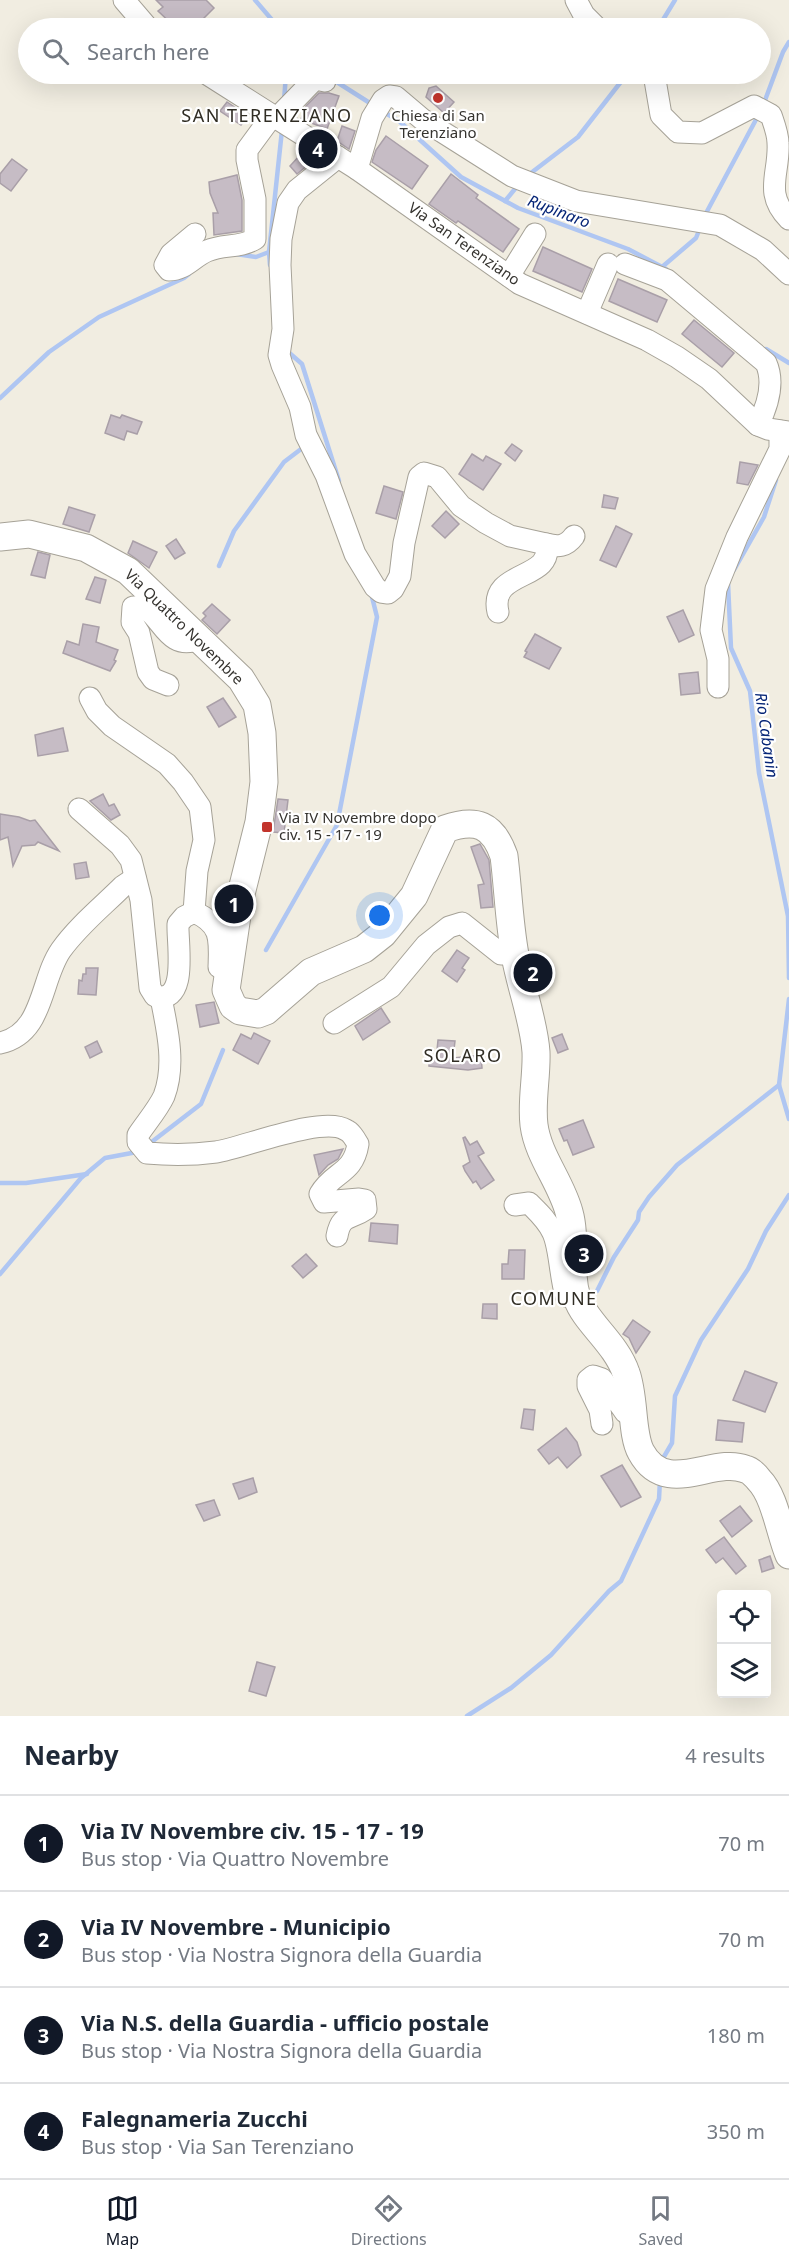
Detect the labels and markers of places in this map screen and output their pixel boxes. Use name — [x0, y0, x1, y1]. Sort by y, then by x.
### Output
marker: Chiesa di San Terenziano — [431, 91, 445, 105]
place label: Chiesa di San Terenziano — [391, 105, 485, 142]
pin: 4 — [298, 126, 338, 172]
place label: Via IV Novembre dopo civ. 15 - 17 - 19 — [279, 807, 437, 844]
marker: Via IV Novembre dopo civ. 15 - 17 - 19 — [260, 820, 274, 834]
pin: 1 — [214, 882, 254, 926]
pin: 2 — [514, 950, 552, 996]
pin: 3 — [564, 1232, 604, 1276]

